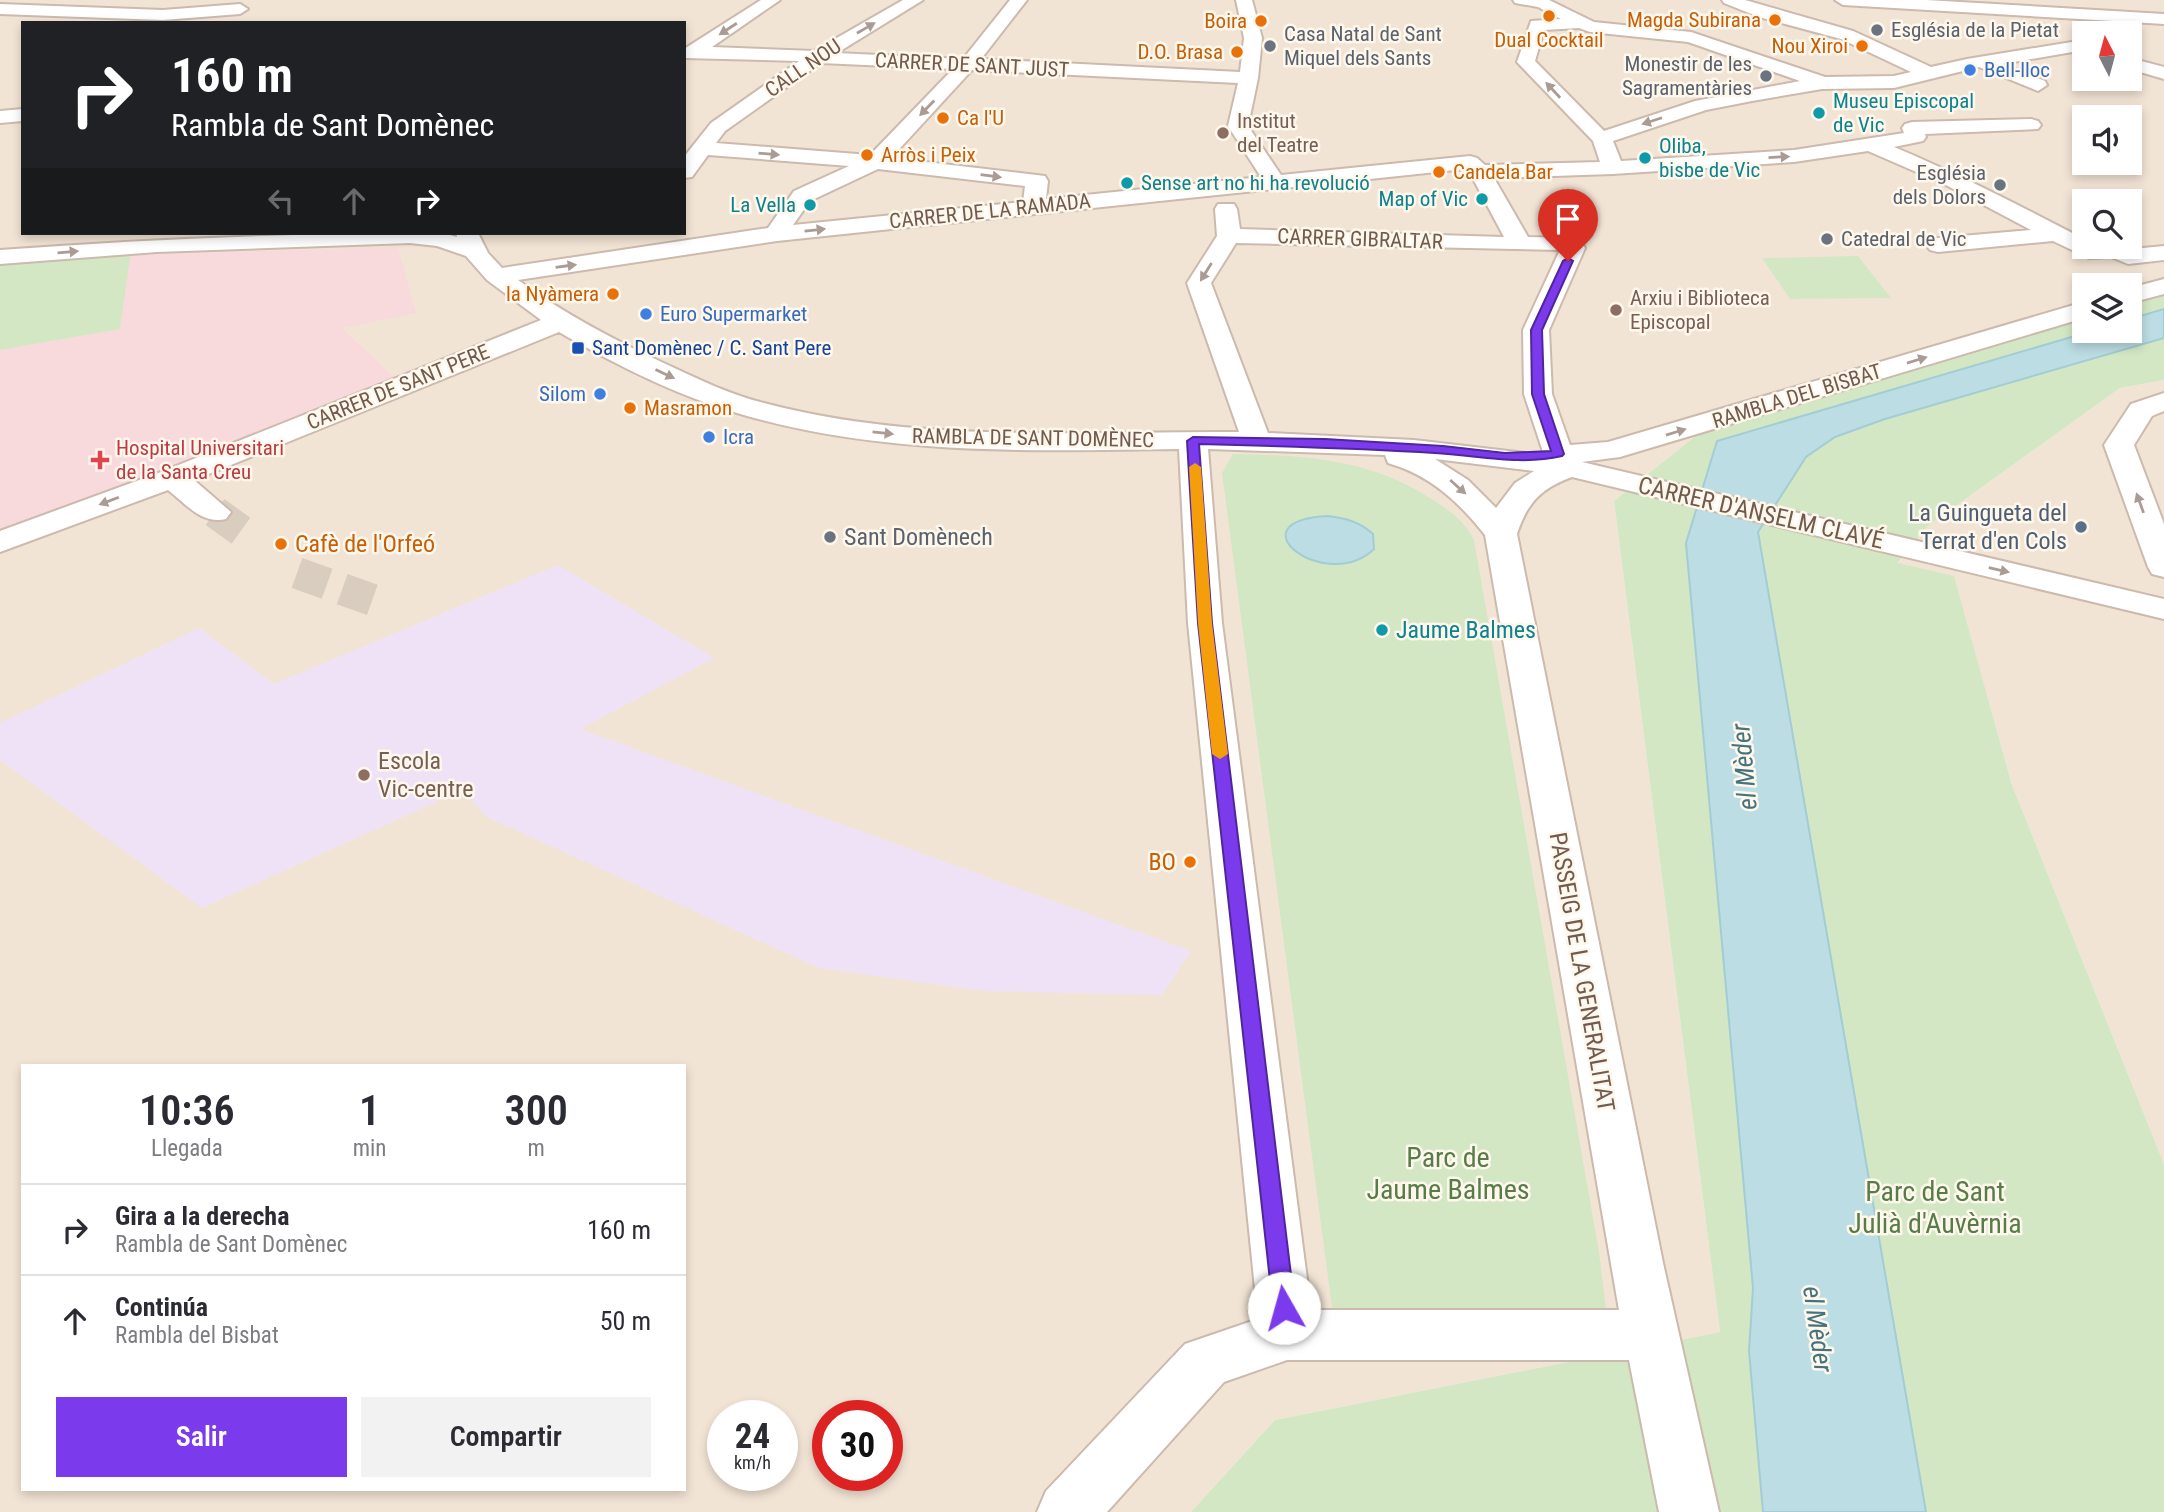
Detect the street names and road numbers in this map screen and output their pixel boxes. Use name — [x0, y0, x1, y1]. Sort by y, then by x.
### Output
street label: CALL NOU — [761, 34, 845, 102]
street label: CARRER DE SANT JUST — [874, 48, 1070, 82]
street label: CARRER DE LA RAMADA — [888, 188, 1092, 234]
street label: CARRER GIBRALTAR — [1277, 224, 1443, 254]
street label: CARRER DE SANT PERE — [303, 339, 493, 435]
street label: RAMBLA DEL BISBAT — [1709, 359, 1885, 433]
street label: RAMBLA DE SANT DOMÈNEC — [912, 424, 1154, 452]
street label: CARRER D'ANSELM CLAVÉ — [1635, 471, 1887, 555]
street label: PASSEIG DE LA GENERALITAT — [1544, 830, 1620, 1114]

